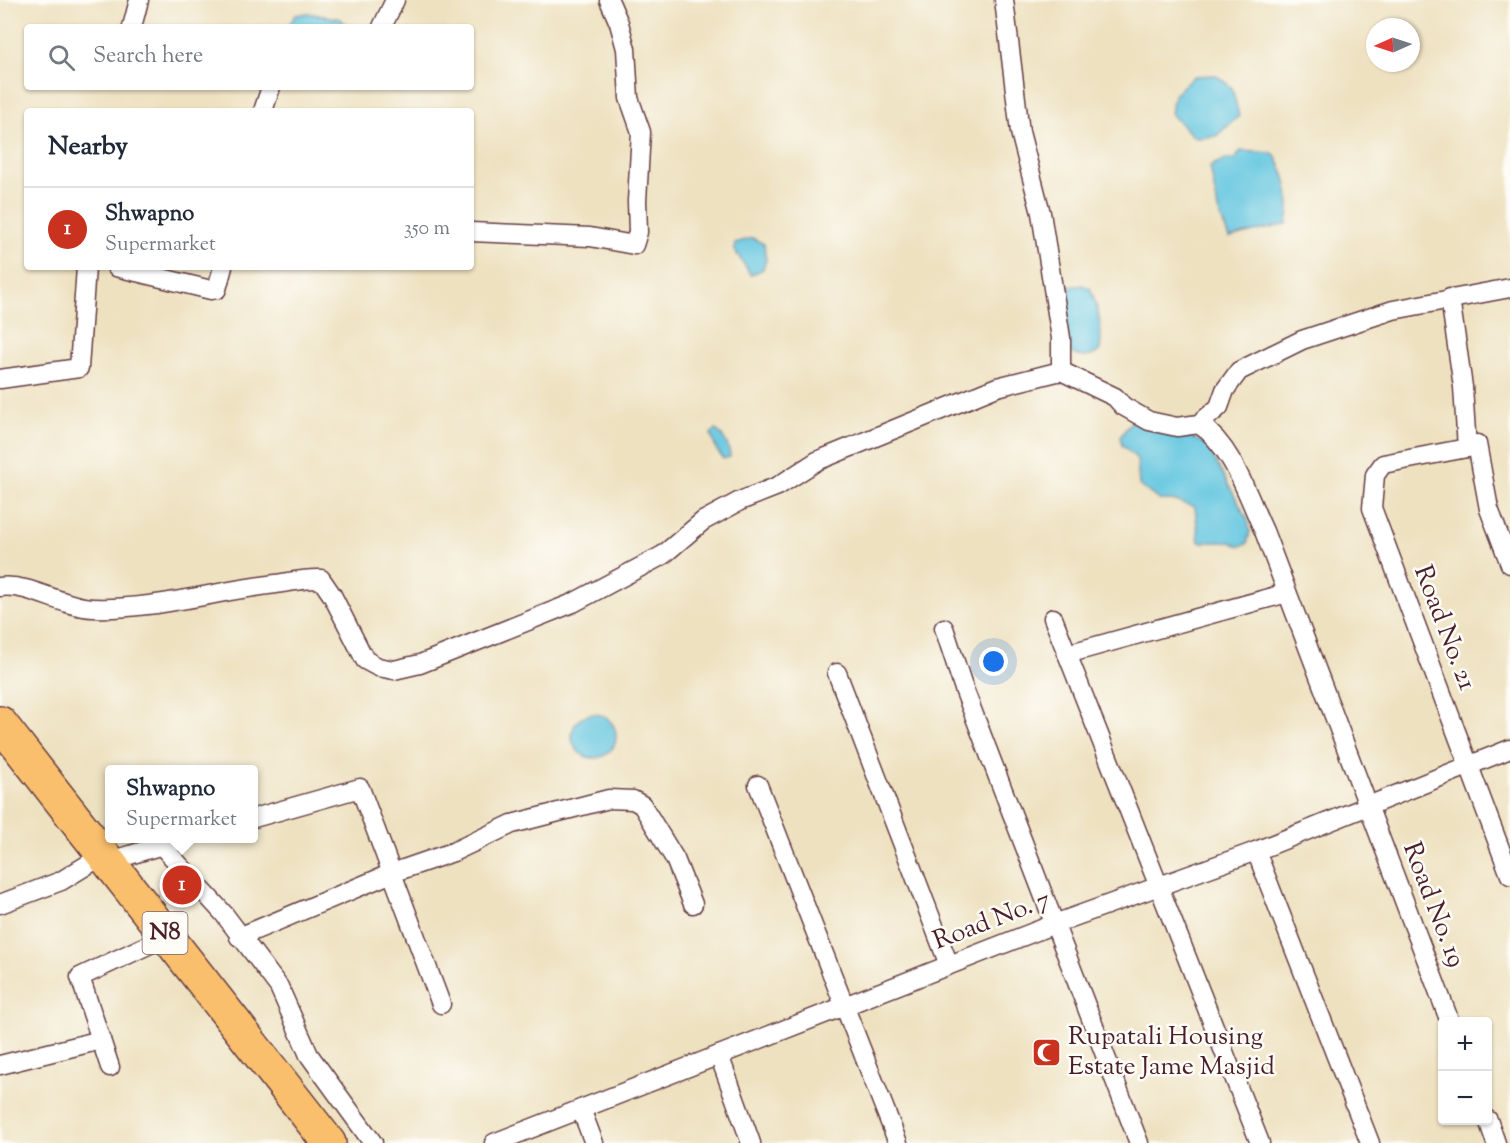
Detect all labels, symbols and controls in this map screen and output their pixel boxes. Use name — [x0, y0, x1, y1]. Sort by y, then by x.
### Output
north arrow — [1366, 18, 1420, 72]
search box — [24, 24, 474, 90]
icon: search — [45, 41, 78, 74]
text: Search here — [93, 41, 203, 73]
text: Nearby — [48, 129, 128, 166]
text: Shwapno — [105, 199, 194, 231]
text: 1 — [64, 215, 71, 244]
text: 350 m — [404, 215, 450, 244]
text: Supermarket — [105, 231, 216, 260]
street label: Road No. 21 — [1403, 560, 1485, 696]
your location — [979, 647, 1008, 676]
popup — [105, 765, 258, 843]
text: Shwapno — [126, 774, 215, 806]
text: Supermarket — [126, 806, 237, 835]
street label: Road No. 19 — [1392, 837, 1474, 973]
pin: 1 — [162, 862, 201, 908]
street label: Road No. 7 — [928, 882, 1056, 960]
road number: N8 — [142, 912, 188, 954]
map controls — [1438, 1017, 1492, 1125]
button: + — [1438, 1017, 1492, 1071]
place label: Rupatali Housing Estate Jame Masjid — [1068, 1019, 1275, 1086]
mosque icon: Rupatali Housing Estate Jame Masjid — [1031, 1036, 1063, 1068]
button: − — [1438, 1071, 1492, 1125]

